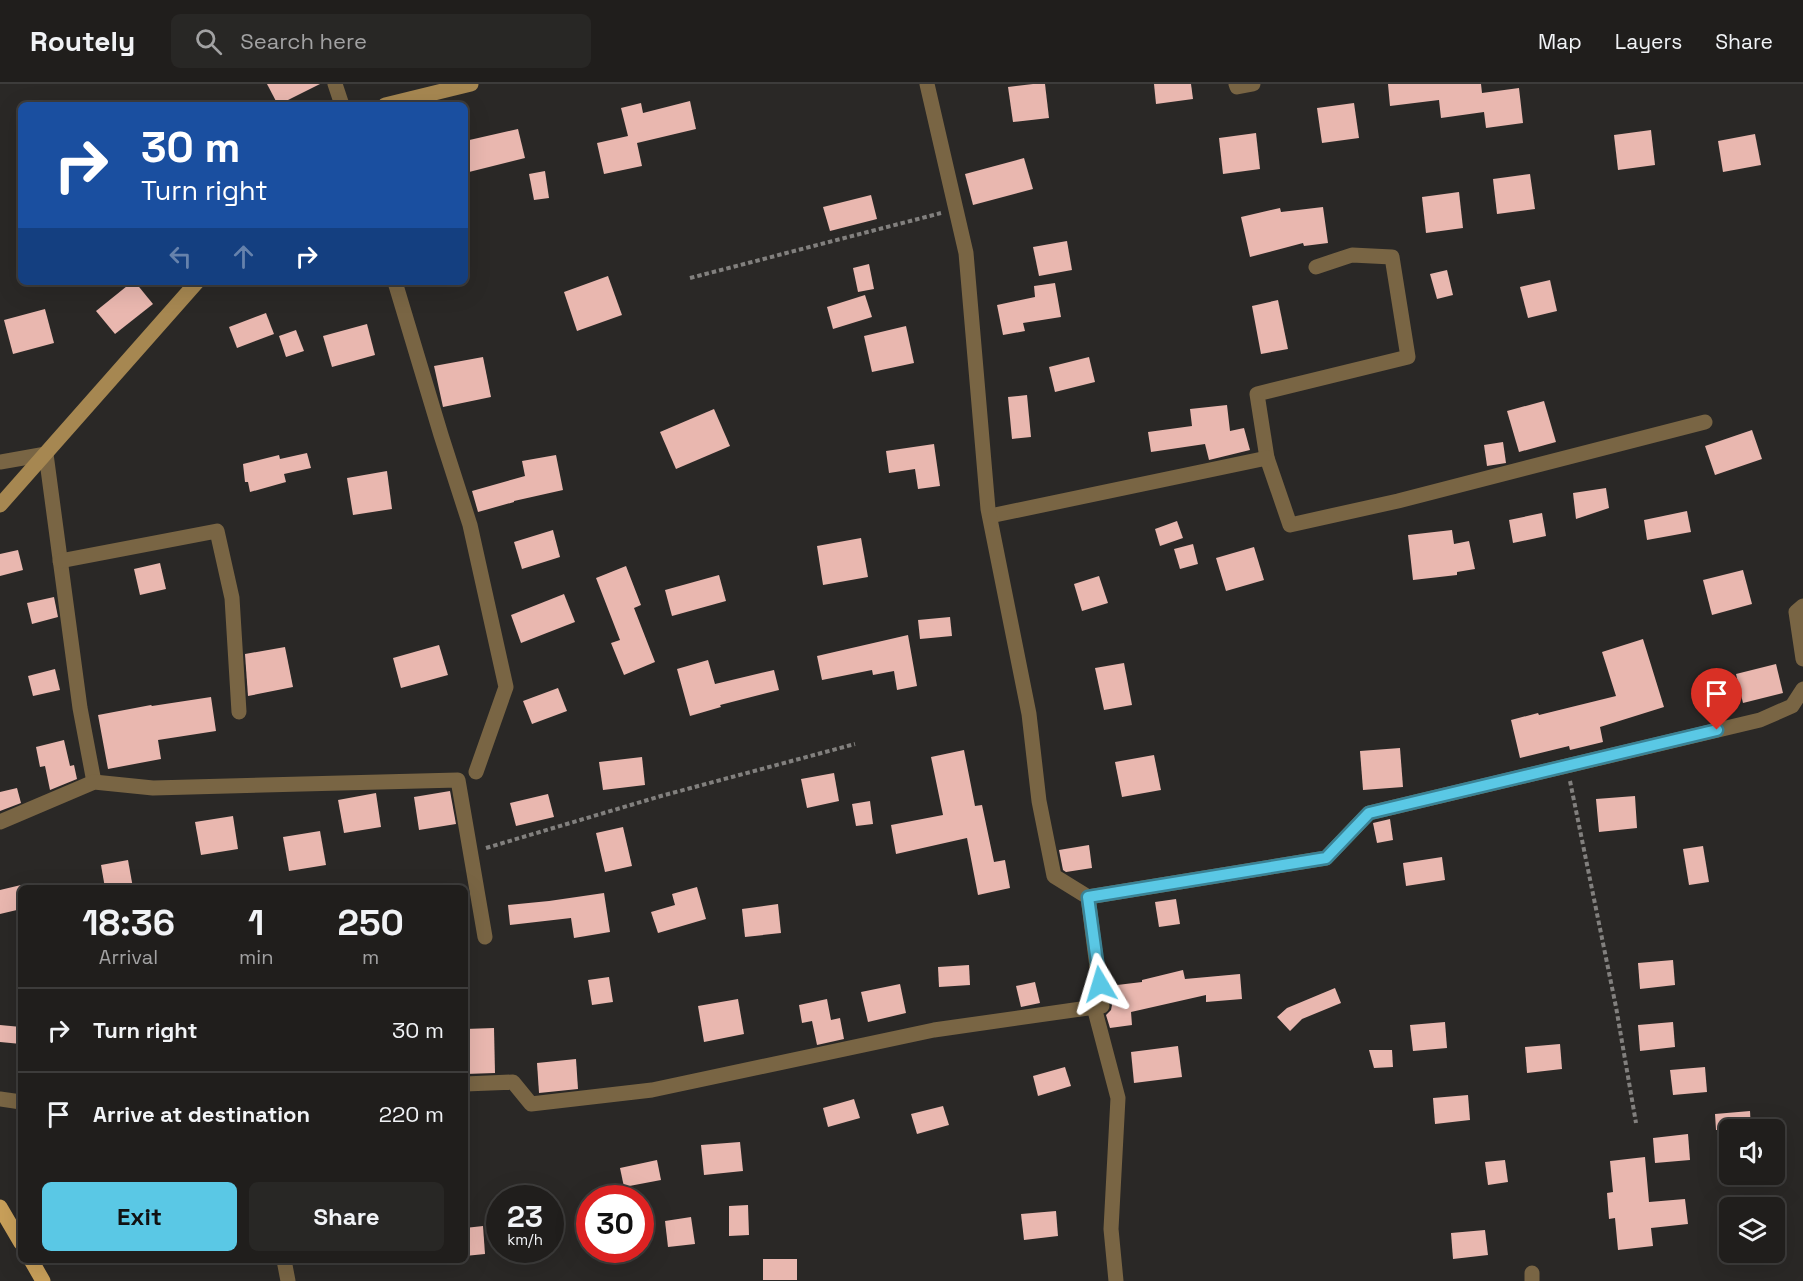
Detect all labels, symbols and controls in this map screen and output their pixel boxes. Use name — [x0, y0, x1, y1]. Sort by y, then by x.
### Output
search box — [171, 14, 591, 68]
text: Routely — [30, 23, 135, 59]
icon: search — [192, 25, 225, 58]
text: Search here — [240, 27, 367, 55]
text: Map — [1538, 28, 1582, 55]
text: Layers — [1615, 28, 1682, 55]
text: Share — [1715, 28, 1773, 55]
text: 30 m — [141, 121, 240, 174]
icon: right — [42, 126, 120, 204]
text: Turn right — [141, 173, 268, 208]
icon: left — [164, 240, 197, 273]
icon: ahead — [227, 240, 260, 273]
icon: right — [290, 240, 323, 273]
pin — [1691, 668, 1742, 730]
icon: arrive — [1700, 677, 1733, 710]
text: 18:36 — [82, 900, 175, 946]
text: 1 — [248, 900, 264, 946]
text: 250 — [338, 900, 404, 946]
text: Arrival — [99, 944, 158, 970]
text: min — [239, 944, 273, 970]
text: m — [362, 944, 379, 970]
position arrow — [1068, 952, 1132, 1016]
icon: right — [42, 1014, 75, 1047]
text: Turn right — [93, 1016, 198, 1044]
text: 30 m — [392, 1016, 444, 1044]
icon: arrive — [42, 1098, 75, 1131]
text: Arrive at destination — [93, 1100, 310, 1128]
text: 220 m — [379, 1100, 444, 1128]
map controls — [1719, 1119, 1785, 1263]
button: sound — [1719, 1119, 1785, 1185]
button: Exit — [42, 1182, 237, 1251]
button: Share — [249, 1182, 444, 1251]
speed limit sign: 30 — [576, 1185, 654, 1263]
text: 23 — [507, 1197, 543, 1236]
button: layers — [1719, 1197, 1785, 1263]
text: km/h — [507, 1230, 543, 1249]

